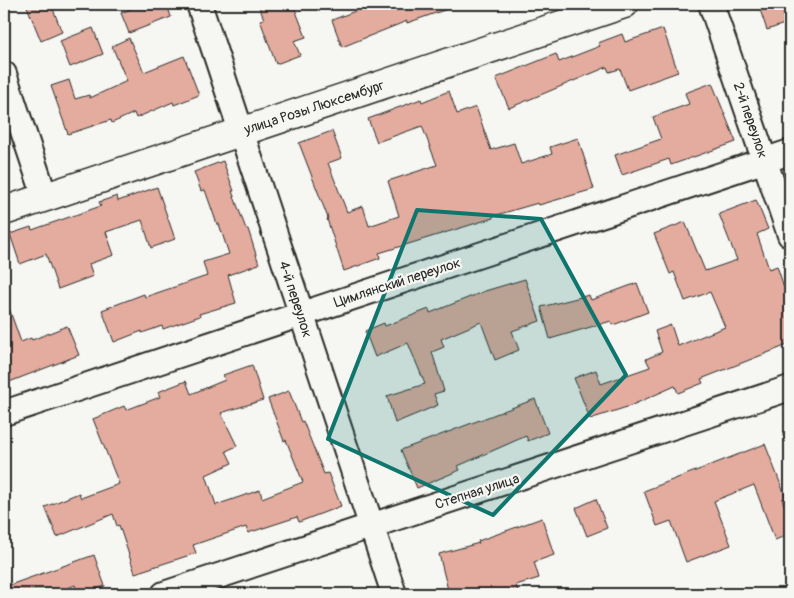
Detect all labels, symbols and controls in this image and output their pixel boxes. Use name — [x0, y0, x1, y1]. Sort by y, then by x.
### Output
street label: улица Розы Люксембург — [241, 77, 387, 138]
street label: 2-й переулок — [730, 80, 771, 160]
street label: Цимлянский переулок — [332, 254, 463, 311]
street label: 4-й переулок — [275, 259, 316, 340]
street label: Степная улица — [433, 470, 521, 513]

